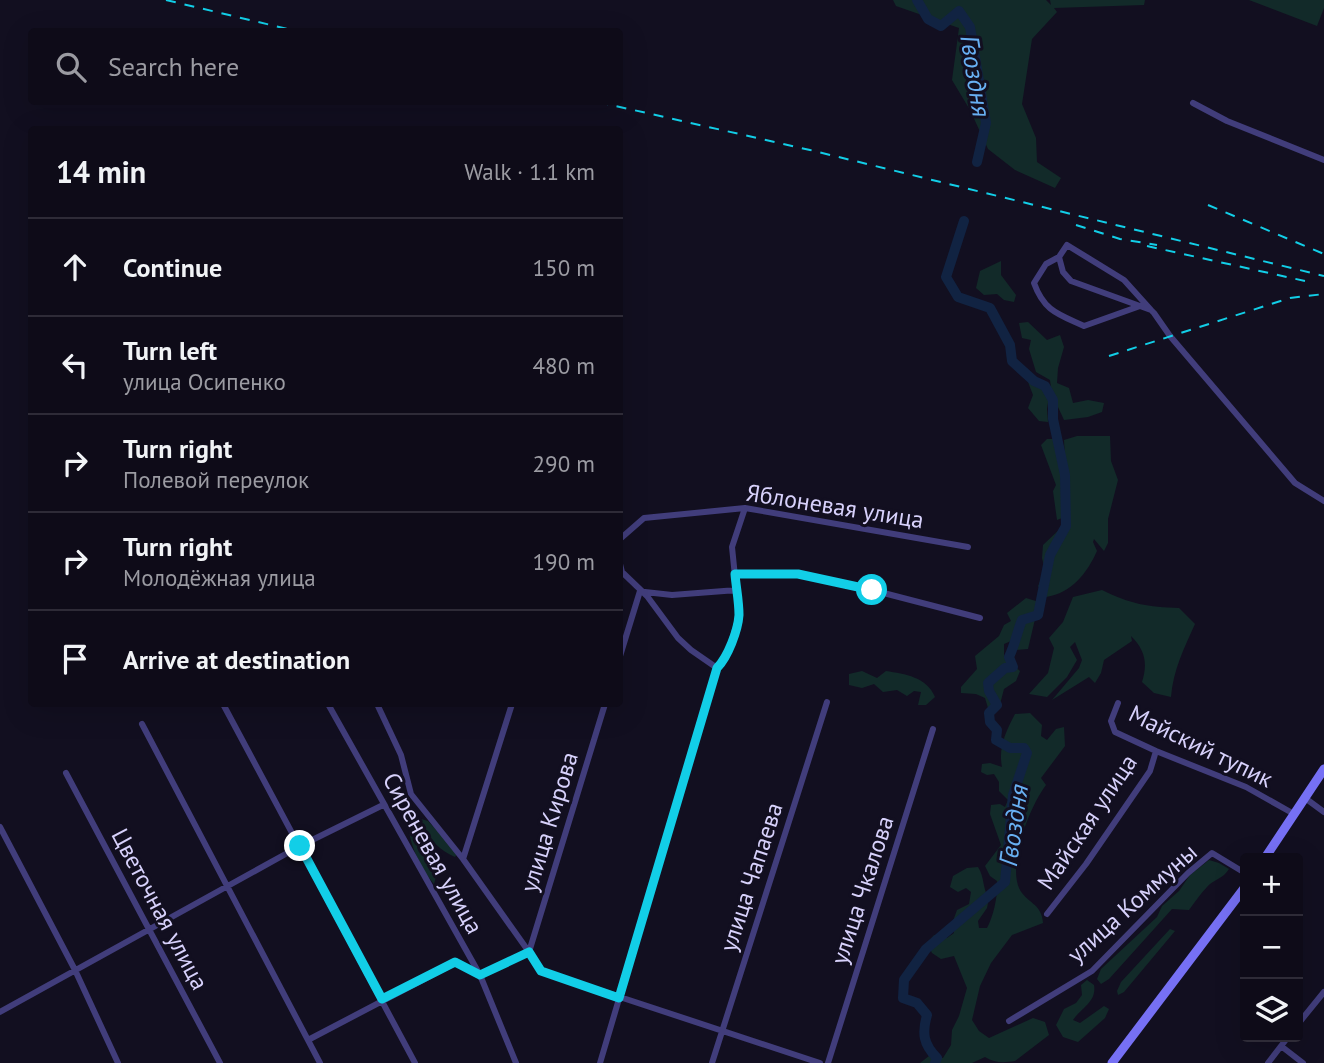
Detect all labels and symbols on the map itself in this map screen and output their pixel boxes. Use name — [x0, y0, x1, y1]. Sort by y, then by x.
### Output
water label: Гвоздня — [953, 33, 999, 119]
street label: Яблоневая улица — [744, 477, 926, 535]
route start — [856, 574, 887, 605]
street label: Майский тупик — [1124, 698, 1279, 794]
street label: улица Кирова — [513, 748, 585, 896]
street label: Майская улица — [1030, 748, 1144, 896]
street label: Сиреневая улица — [376, 767, 490, 939]
water label: Гвоздня — [991, 782, 1035, 868]
street label: улица Чапаева — [712, 799, 790, 955]
street label: улица Чкалова — [823, 812, 901, 968]
street label: Цветочная улица — [104, 823, 216, 995]
route end — [284, 830, 315, 861]
street label: улица Коммуны — [1061, 836, 1203, 970]

